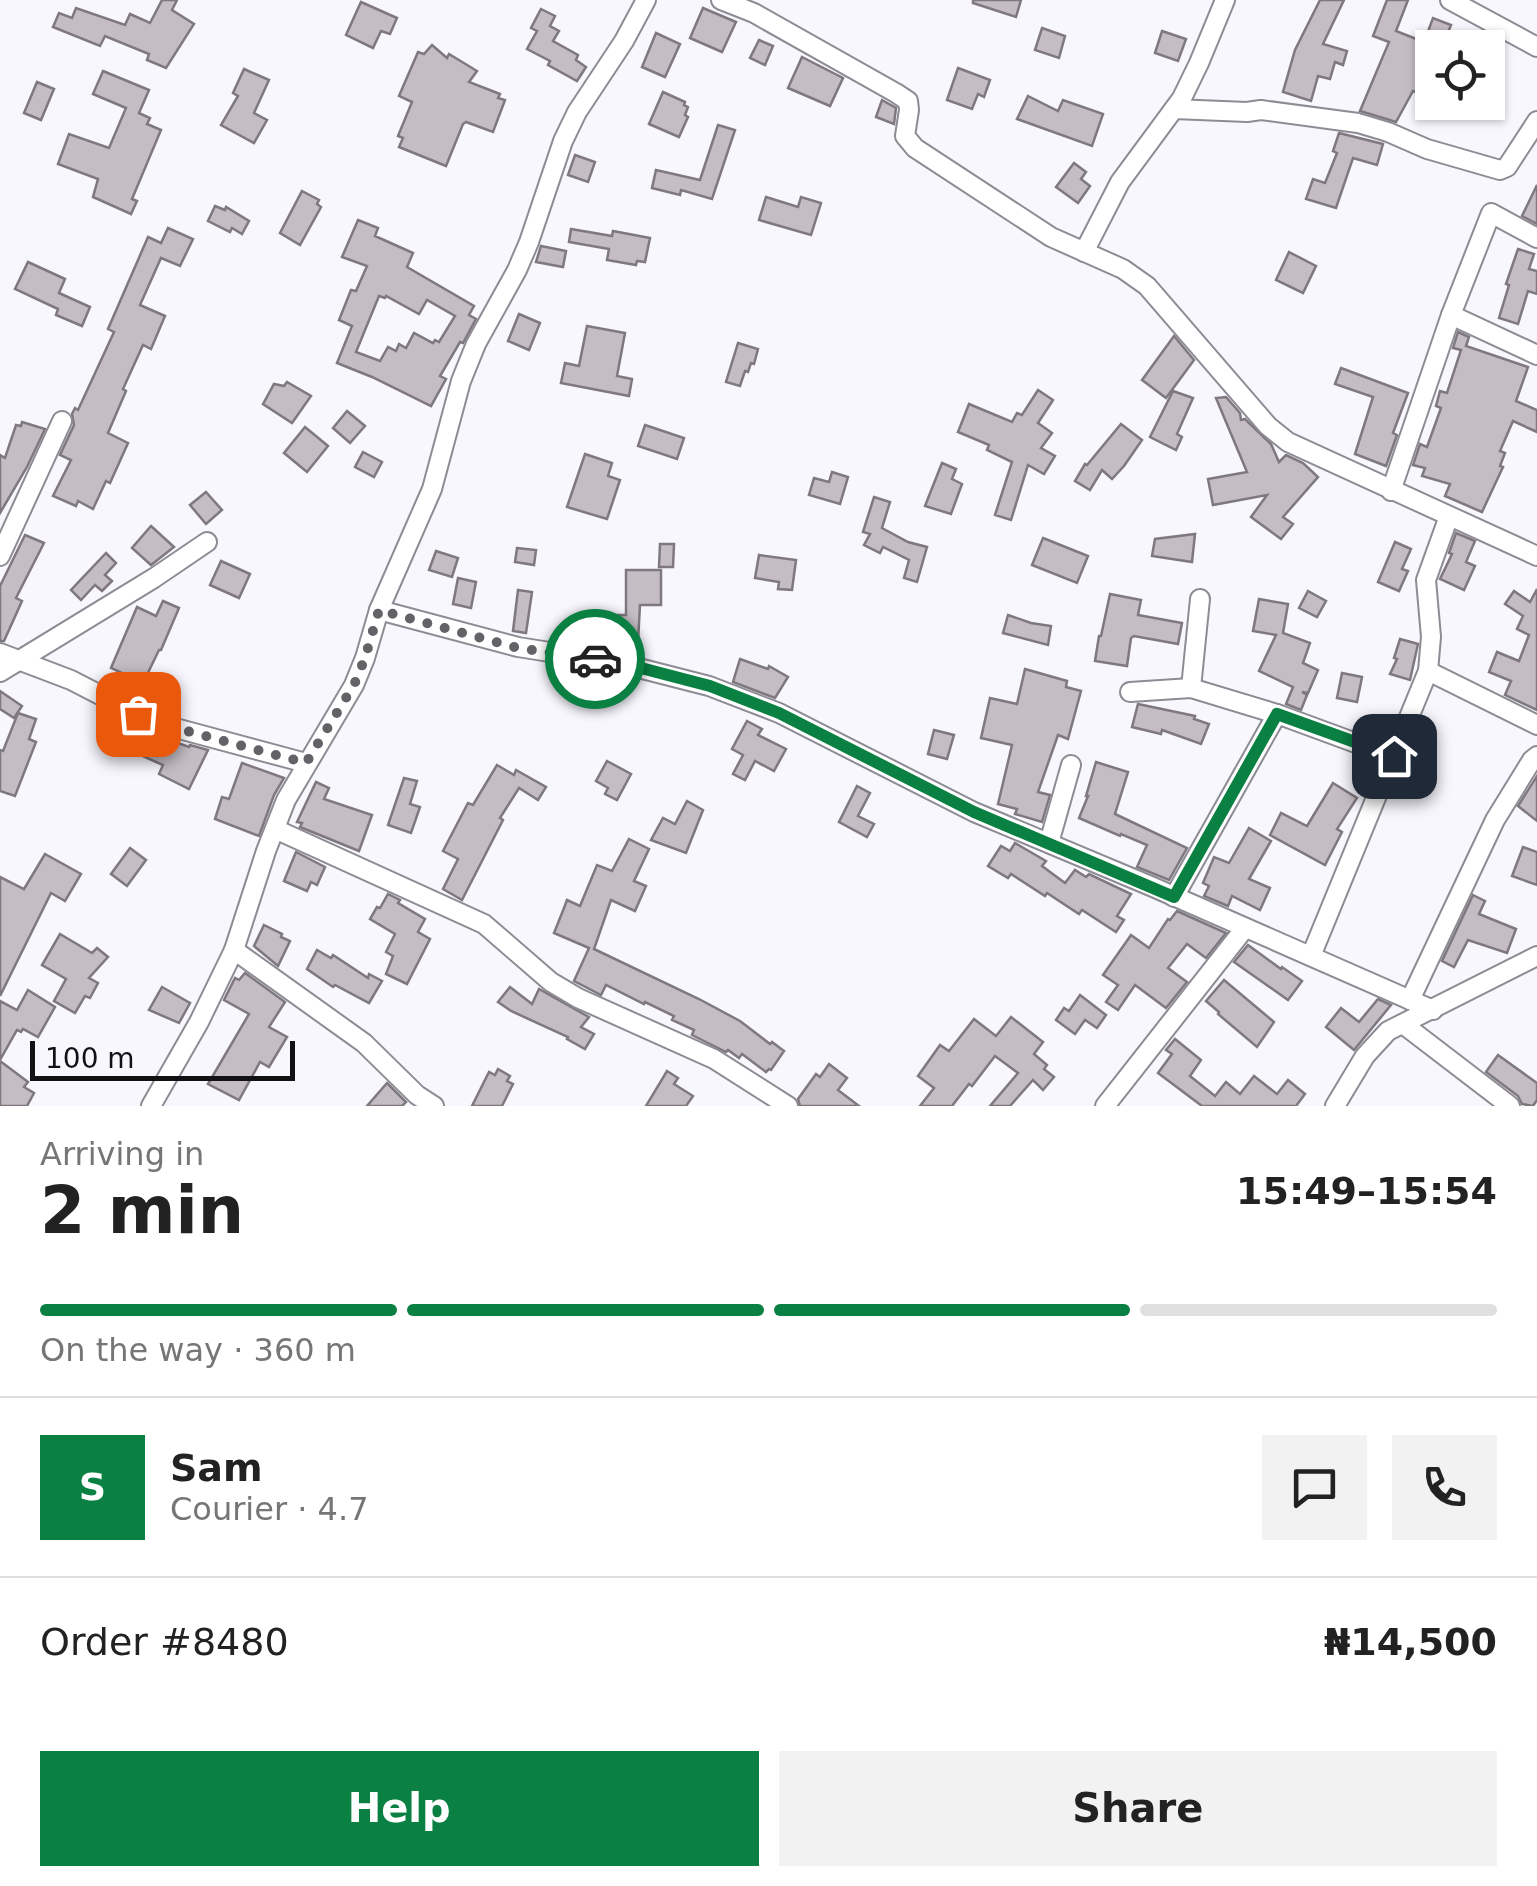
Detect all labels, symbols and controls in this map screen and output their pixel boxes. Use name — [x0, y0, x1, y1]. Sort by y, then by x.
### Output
map controls — [1415, 30, 1505, 120]
button: locate — [1415, 30, 1505, 120]
courier — [545, 609, 645, 709]
icon: car — [568, 632, 623, 687]
pin — [96, 672, 181, 757]
icon: bag — [111, 687, 166, 742]
pin — [1352, 714, 1437, 799]
icon: home — [1367, 729, 1422, 784]
scale bar — [30, 1036, 295, 1080]
text: 100 m — [45, 1042, 135, 1075]
text: Arriving in — [40, 1135, 204, 1173]
text: 15:49–15:54 — [1236, 1169, 1497, 1213]
text: 2 min — [40, 1173, 244, 1248]
text: On the way · 360 m — [40, 1331, 356, 1369]
button: chat — [1262, 1435, 1367, 1540]
button: phone — [1392, 1435, 1497, 1540]
text: Sam — [170, 1446, 263, 1490]
text: S — [79, 1465, 106, 1509]
text: Courier · 4.7 — [170, 1490, 369, 1528]
text: Order #8480 — [40, 1620, 289, 1664]
text: ₦14,500 — [1324, 1620, 1497, 1664]
button: Help — [40, 1751, 759, 1866]
button: Share — [779, 1751, 1497, 1866]

